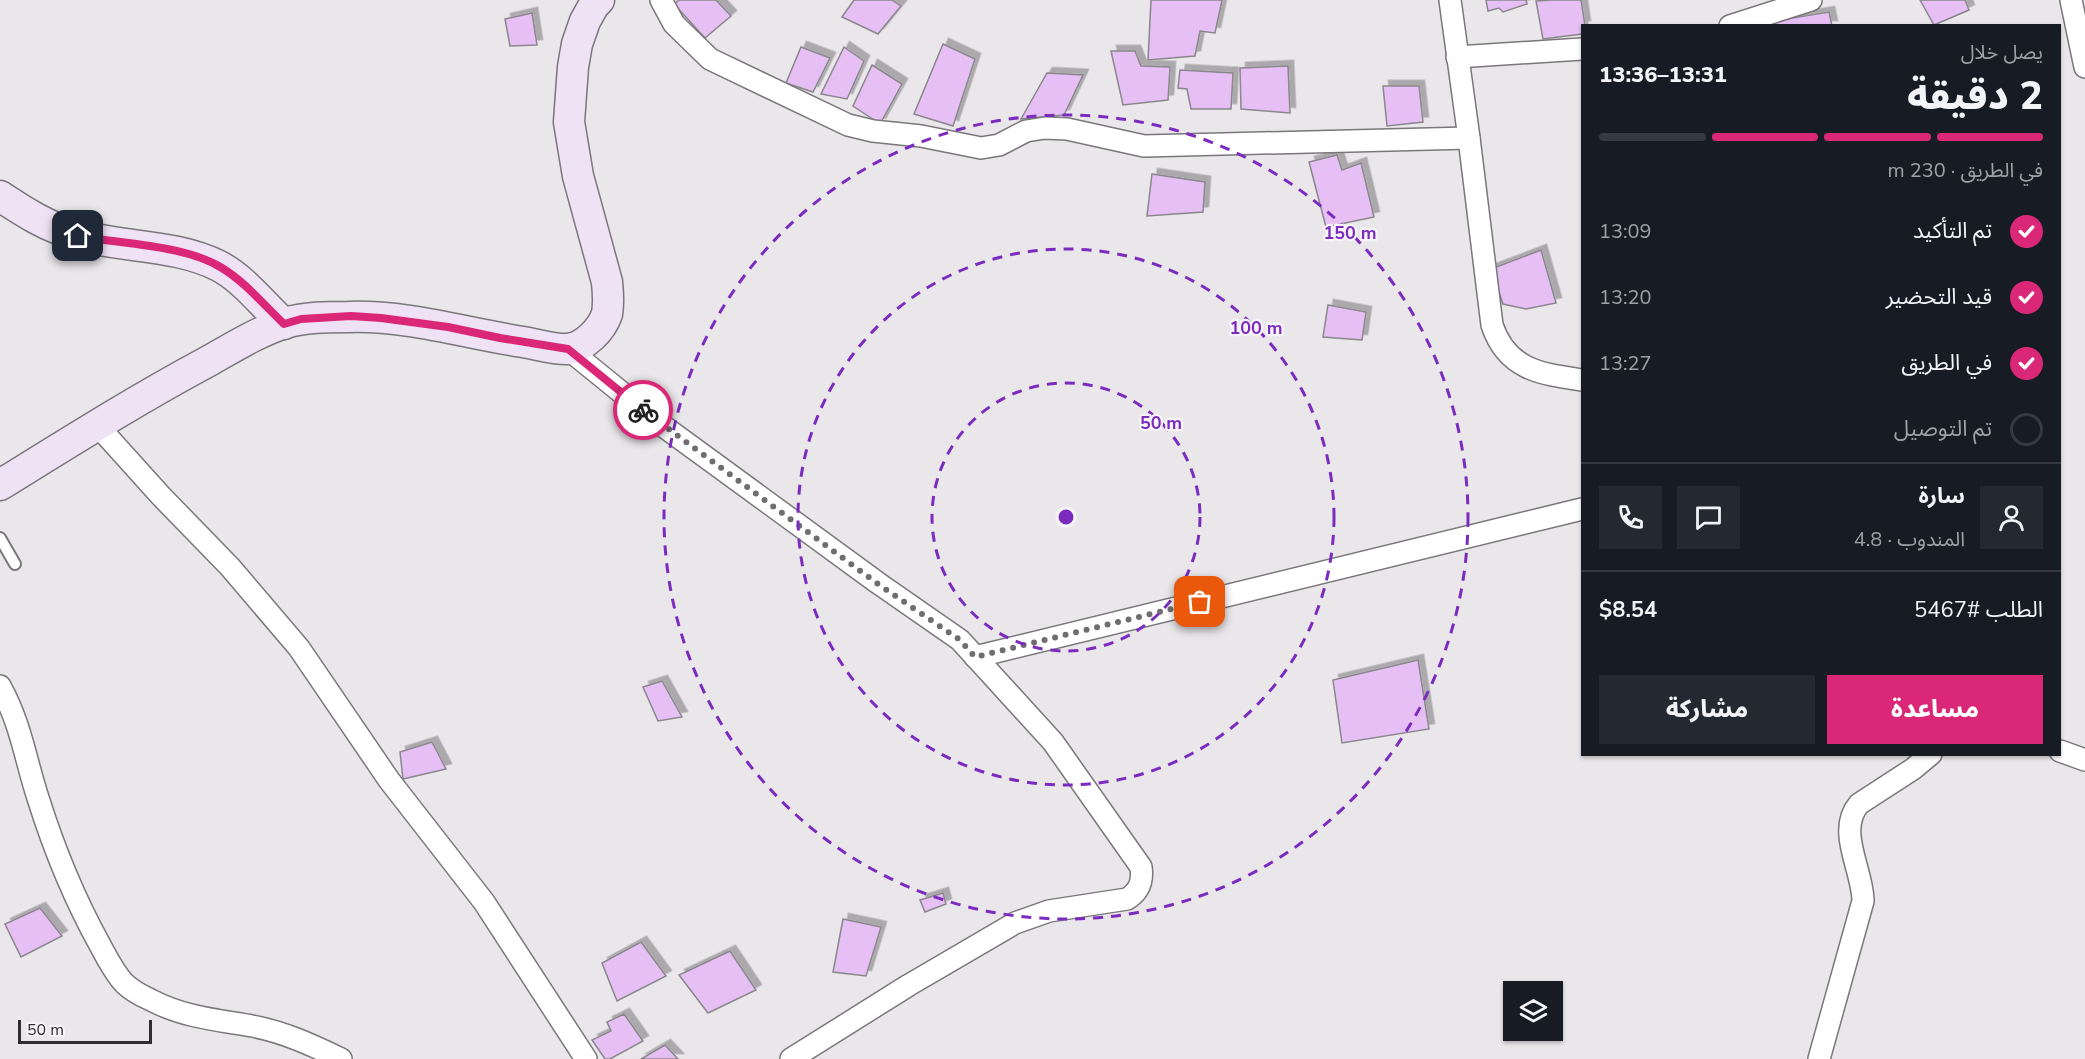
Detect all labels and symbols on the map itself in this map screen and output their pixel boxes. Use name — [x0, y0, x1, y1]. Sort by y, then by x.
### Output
pin — [52, 210, 103, 261]
text: 150 m — [1323, 221, 1377, 245]
text: 100 m — [1229, 316, 1283, 340]
courier — [613, 380, 673, 440]
text: 50 m — [1140, 411, 1182, 435]
centre of rings — [1056, 507, 1076, 527]
pin — [1174, 576, 1225, 627]
scale bar — [18, 1017, 152, 1044]

